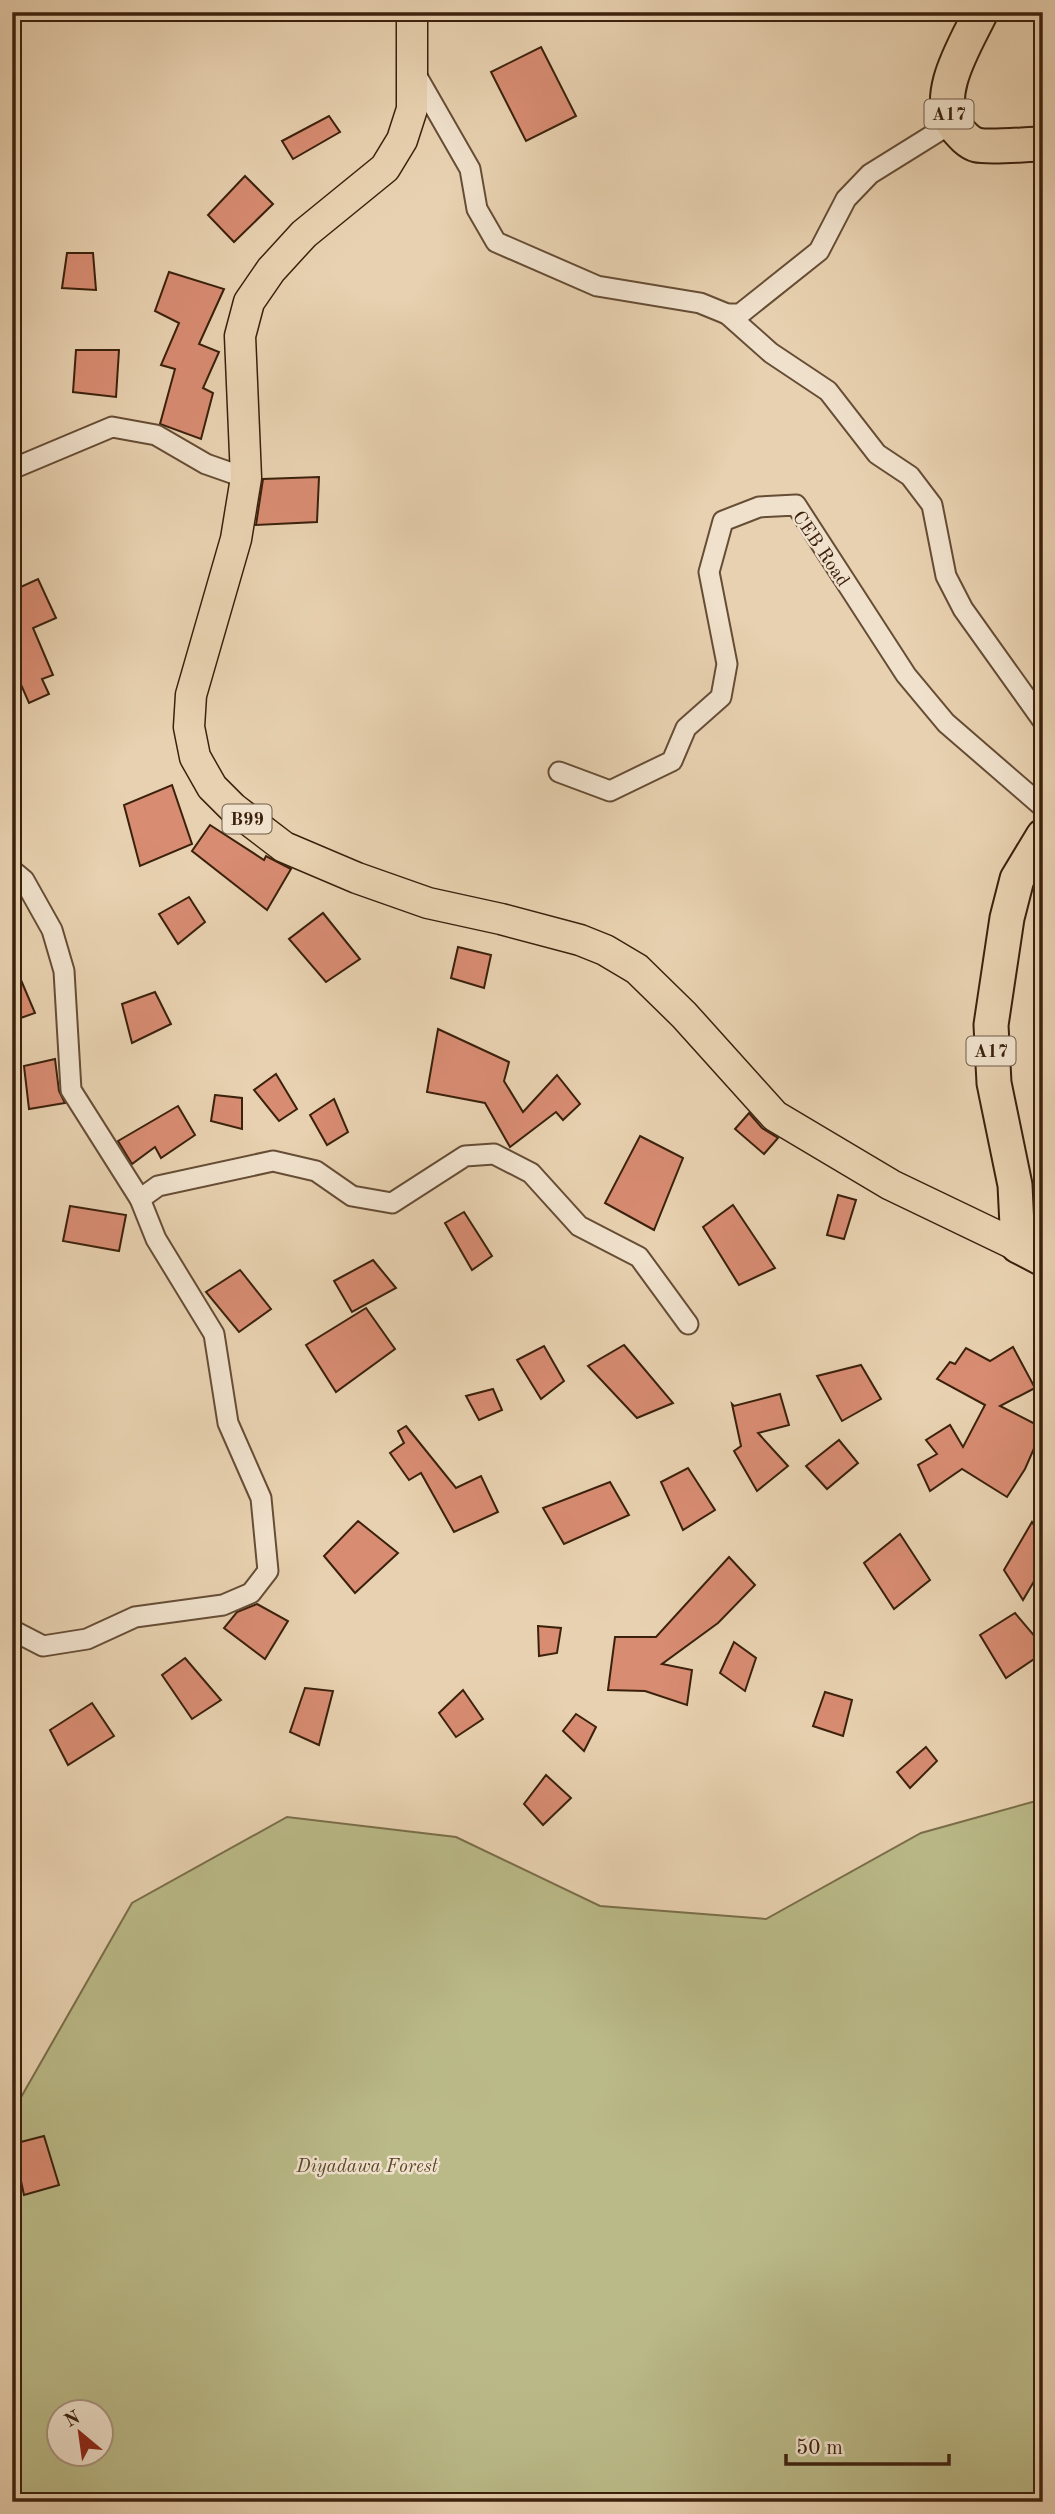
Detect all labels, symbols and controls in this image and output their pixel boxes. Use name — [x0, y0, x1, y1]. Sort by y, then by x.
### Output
road number: A17 — [925, 100, 974, 128]
street label: CEB Road — [788, 508, 852, 591]
road number: B99 — [222, 804, 272, 834]
road number: A17 — [967, 1036, 1016, 1066]
park label: Diyadawa Forest — [295, 2158, 439, 2177]
north arrow — [46, 2398, 116, 2468]
text: N — [62, 2408, 84, 2432]
scale bar — [786, 2423, 948, 2467]
text: 50 m — [796, 2438, 843, 2459]

